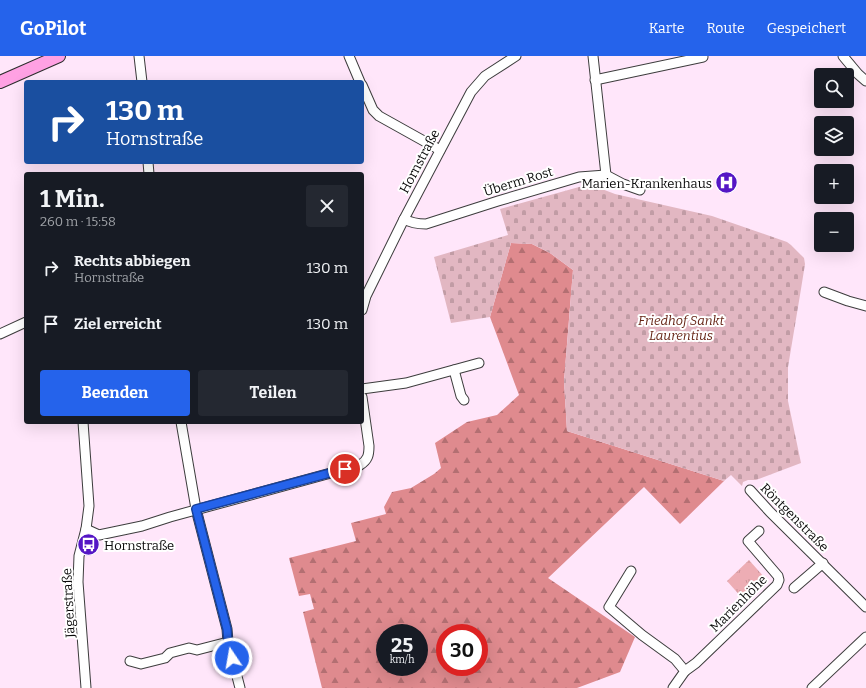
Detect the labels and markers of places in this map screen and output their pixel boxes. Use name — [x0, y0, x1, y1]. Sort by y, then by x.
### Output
hospital icon: Marien-Krankenhaus — [714, 170, 740, 196]
place label: Marien-Krankenhaus — [581, 176, 712, 191]
pin — [328, 452, 362, 486]
bus stop icon: Hornstraße — [75, 532, 101, 558]
place label: Hornstraße — [104, 538, 174, 553]

